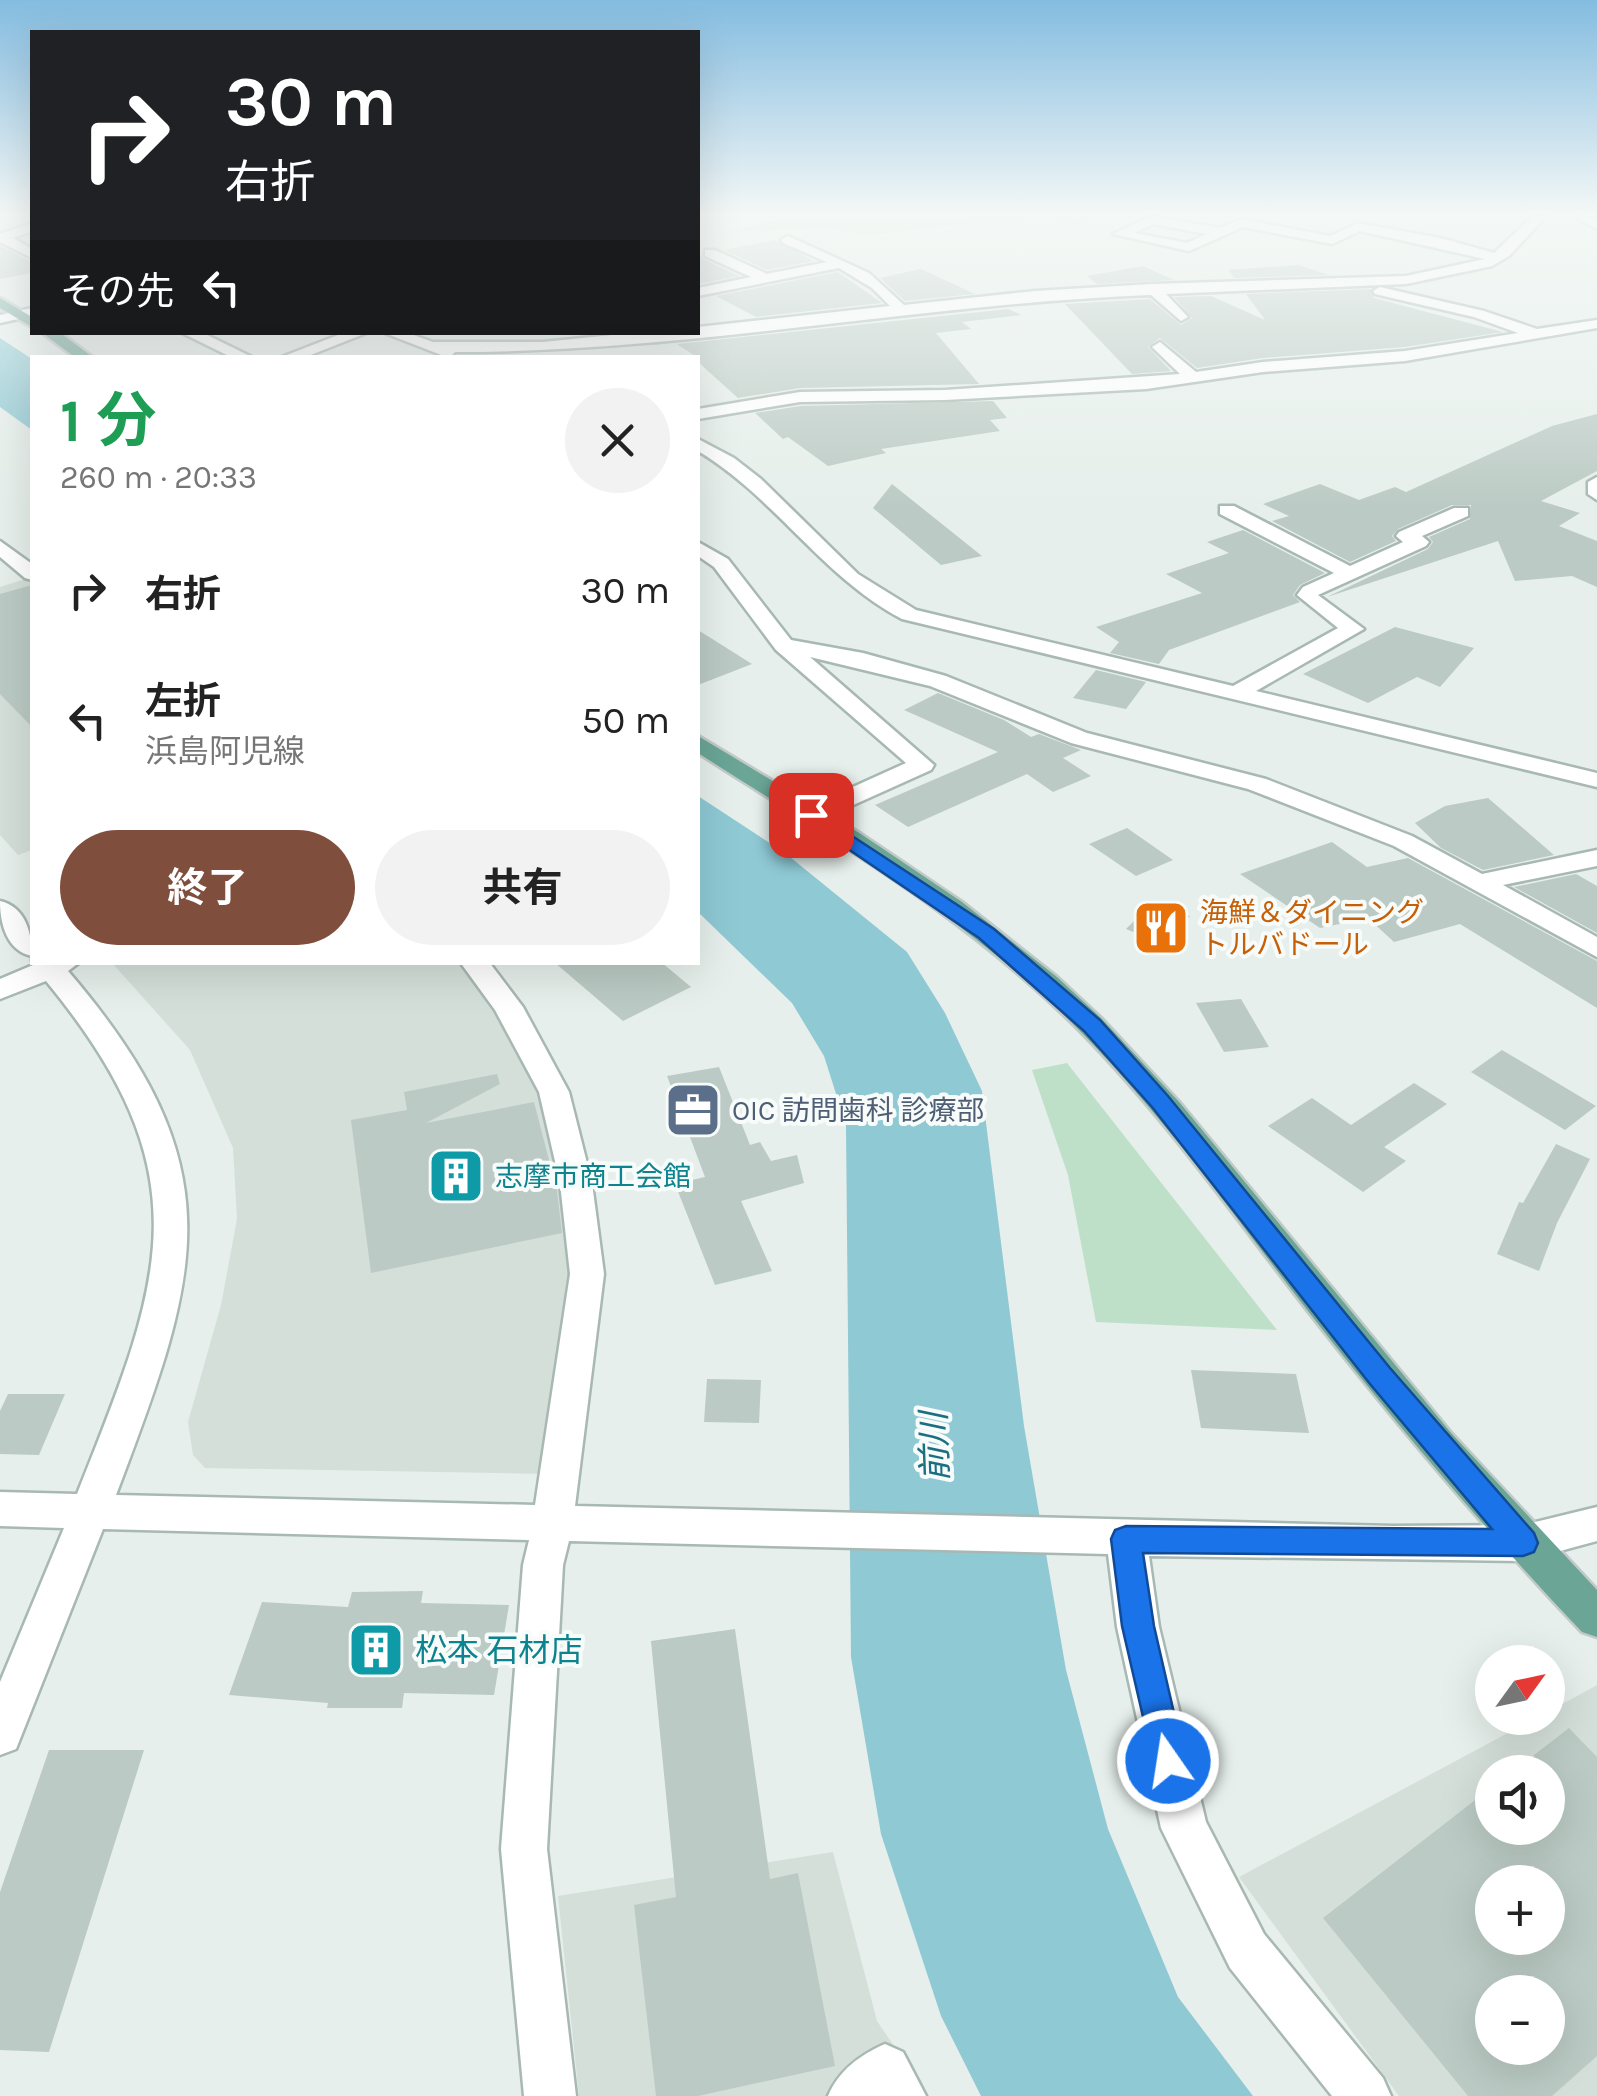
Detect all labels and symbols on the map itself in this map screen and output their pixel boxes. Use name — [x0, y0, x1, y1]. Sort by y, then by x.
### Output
pin — [769, 773, 854, 858]
place label: 海鮮＆ダイニング トルバドール — [1200, 896, 1424, 961]
restaurant icon: 海鮮＆ダイニング トルバドール — [1131, 898, 1191, 958]
office icon: OIC 訪問歯科 診療部 — [663, 1080, 723, 1140]
place label: OIC 訪問歯科 診療部 — [732, 1094, 984, 1127]
building icon: 志摩市商工会館 — [426, 1146, 486, 1206]
place label: 志摩市商工会館 — [495, 1160, 691, 1193]
water label: 前川 — [913, 1407, 957, 1483]
building icon: 松本 石材店 — [346, 1620, 406, 1680]
place label: 松本 石材店 — [415, 1632, 583, 1669]
north arrow — [1475, 1645, 1565, 1735]
position arrow — [1116, 1709, 1220, 1813]

